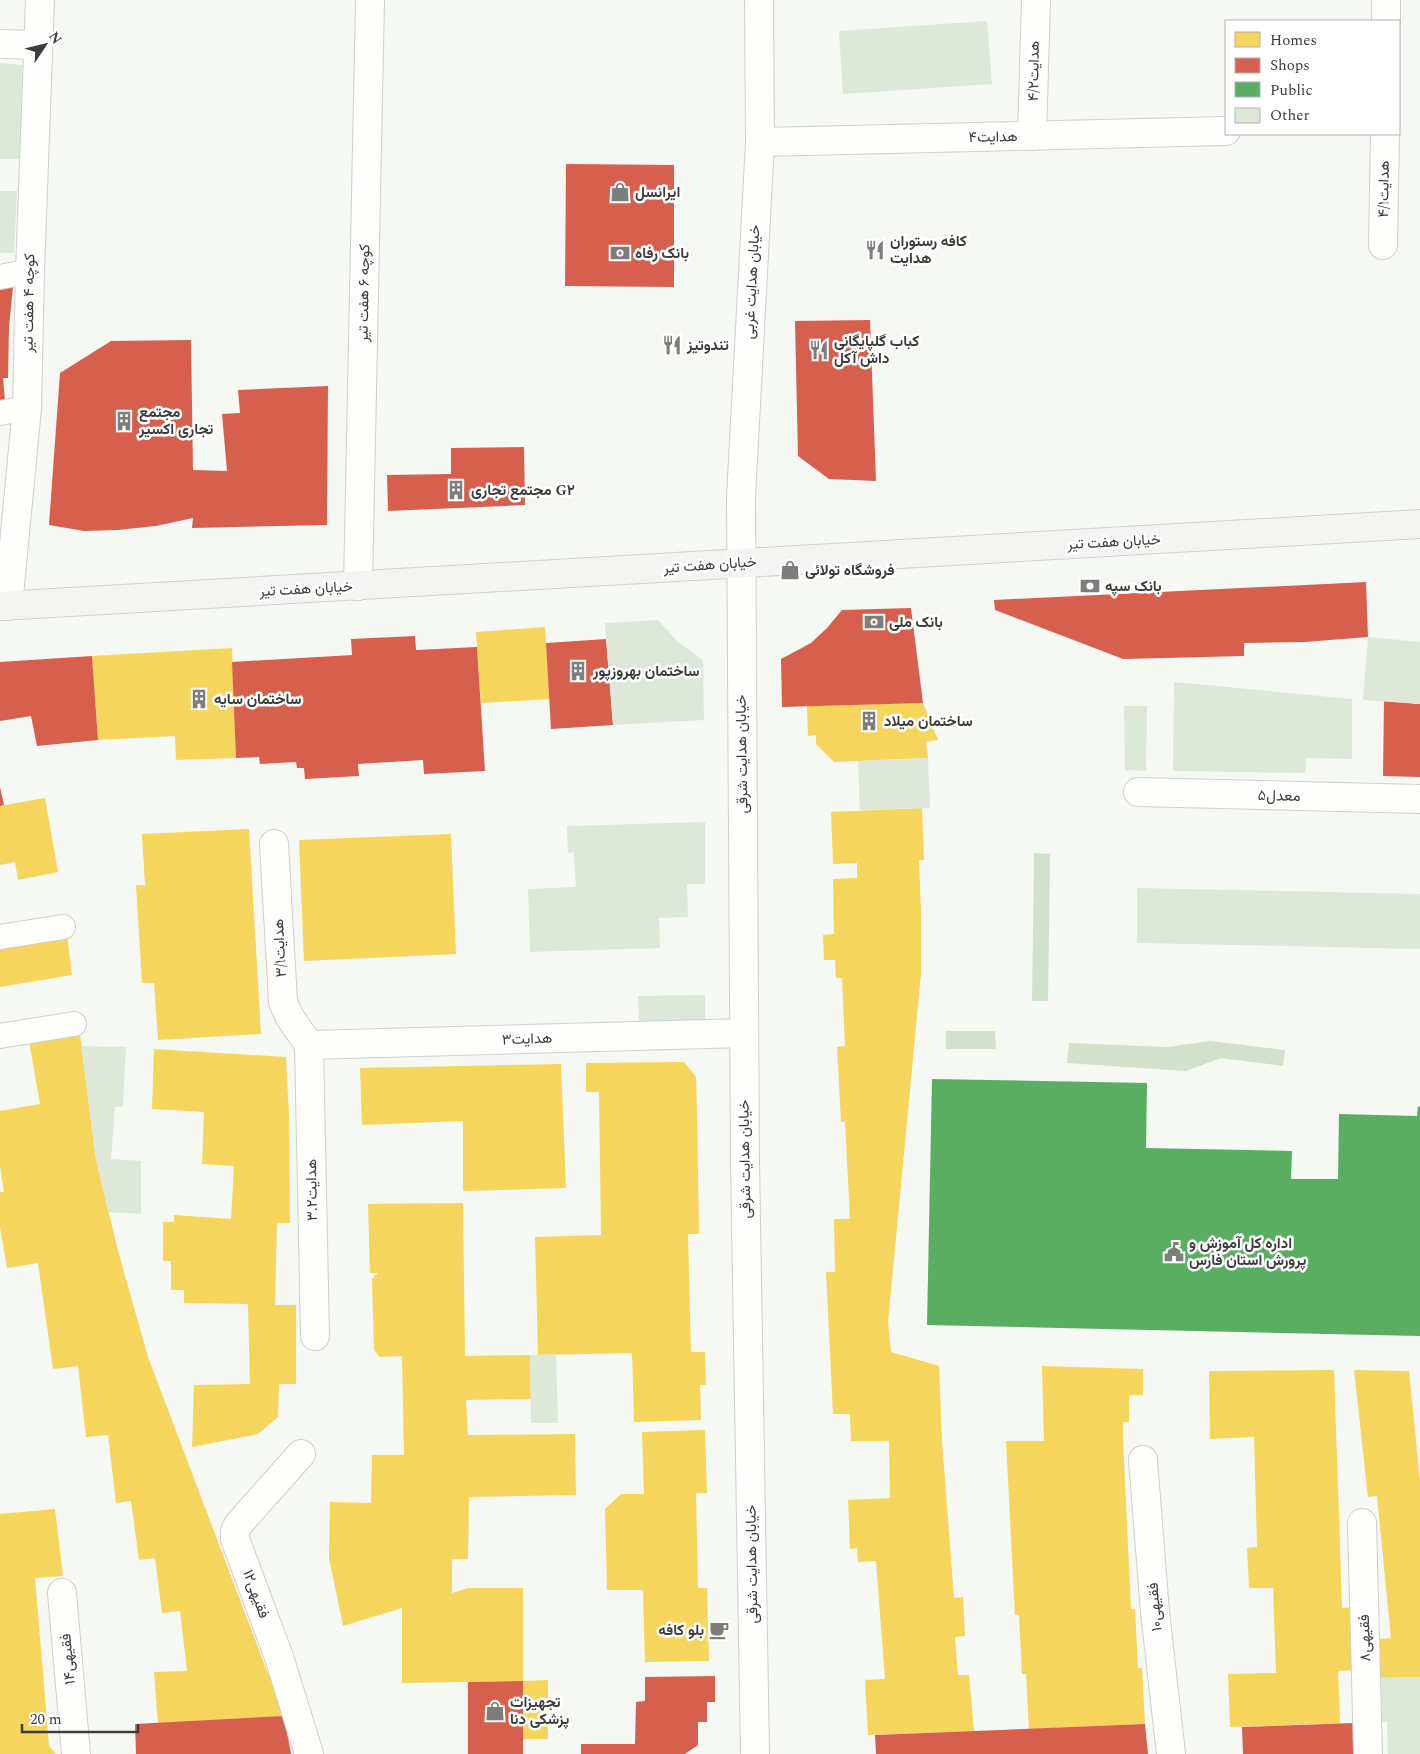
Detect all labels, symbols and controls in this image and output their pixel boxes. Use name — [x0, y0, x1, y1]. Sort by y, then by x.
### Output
north arrow — [20, 20, 70, 70]
legend — [1225, 20, 1400, 135]
text: N — [43, 27, 67, 49]
text: Homes — [1270, 29, 1317, 52]
street label: هدایت۴/۲ — [1022, 40, 1046, 102]
text: Shops — [1270, 54, 1310, 77]
text: Public — [1270, 79, 1313, 102]
text: Other — [1270, 104, 1309, 127]
street label: هدایت۴ — [968, 125, 1018, 149]
street label: هدایت۴/۱ — [1372, 160, 1396, 218]
shop icon: ایرانسل — [609, 181, 631, 203]
place label: ایرانسل — [635, 181, 680, 204]
street label: خیابان هدایت غربی — [738, 224, 766, 340]
place label: کافه رستوران هدایت — [890, 230, 967, 270]
restaurant icon: کافه رستوران هدایت — [864, 239, 886, 261]
bank icon: بانک رفاه — [609, 242, 631, 264]
place label: بانک رفاه — [635, 242, 689, 265]
street label: کوچه ۶ هفت تیر — [352, 244, 376, 343]
street label: کوچه ۴ هفت تیر — [17, 253, 41, 354]
place label: کباب گلپایگانی داش آکل — [834, 330, 920, 370]
restaurant icon: تندوتیز — [661, 334, 683, 356]
place label: تندوتیز — [686, 334, 729, 357]
restaurant icon: کباب گلپایگانی داش آکل — [808, 339, 830, 361]
place label: مجتمع تجاری اکسیر — [138, 401, 214, 441]
building icon: مجتمع تجاری اکسیر — [113, 410, 135, 432]
building icon: مجتمع تجاری G۲ — [445, 479, 467, 501]
place label: مجتمع تجاری G۲ — [471, 479, 575, 502]
street label: خیابان هفت تیر — [1066, 528, 1161, 556]
street label: خیابان هفت تیر — [662, 550, 757, 580]
shop icon: فروشگاه تولائی — [779, 559, 801, 581]
place label: فروشگاه تولائی — [805, 559, 895, 582]
street label: خیابان هفت تیر — [258, 575, 353, 603]
bank icon: بانک سپه — [1079, 575, 1101, 597]
place label: بانک سپه — [1105, 575, 1162, 598]
bank icon: بانک ملی — [863, 611, 885, 633]
place label: بانک ملی — [889, 611, 943, 634]
building icon: ساختمان بهروزپور — [567, 660, 589, 682]
place label: ساختمان بهروزپور — [592, 660, 700, 683]
building icon: ساختمان سایه — [188, 688, 210, 710]
place label: ساختمان سایه — [214, 688, 302, 711]
street label: خیابان هدایت شرقی — [729, 694, 755, 814]
building icon: ساختمان میلاد — [858, 710, 880, 732]
place label: ساختمان میلاد — [884, 710, 973, 733]
street label: معدل۵ — [1257, 784, 1301, 808]
street label: هدایت۳/۱ — [267, 918, 293, 978]
street label: هدایت۳ — [501, 1027, 553, 1051]
street label: خیابان هدایت شرقی — [732, 1099, 758, 1219]
street label: هدایت۳.۲ — [300, 1159, 324, 1221]
place label: اداره کل آموزش و پرورش استان فارس — [1189, 1232, 1306, 1272]
public building icon: اداره کل آموزش و پرورش استان فارس — [1163, 1241, 1185, 1263]
street label: خیابان هدایت شرقی — [739, 1504, 765, 1624]
street label: فقیهی۱۲ — [237, 1566, 275, 1622]
street label: فقیهی۱۰ — [1141, 1581, 1169, 1632]
street label: فقیهی۸ — [1353, 1614, 1377, 1662]
place label: بلو کافه — [658, 1619, 704, 1642]
cafe icon: بلو کافه — [708, 1619, 730, 1641]
street label: فقیهی۱۴ — [54, 1632, 82, 1686]
place label: تجهیزات پزشکی دنا — [510, 1691, 569, 1731]
shop icon: تجهیزات پزشکی دنا — [484, 1700, 506, 1722]
scale bar — [22, 1702, 139, 1734]
text: 20 m — [30, 1708, 62, 1731]

